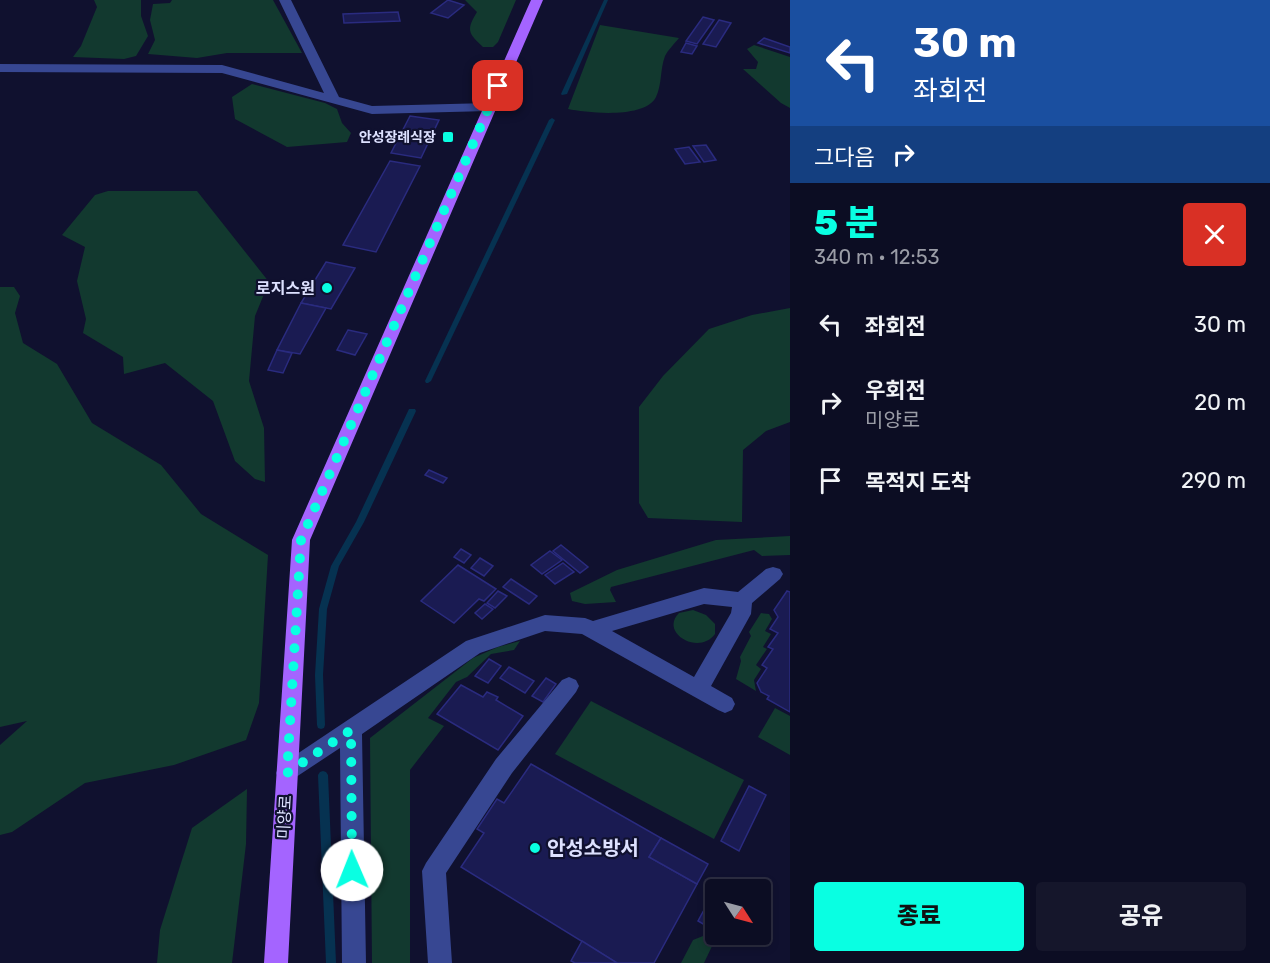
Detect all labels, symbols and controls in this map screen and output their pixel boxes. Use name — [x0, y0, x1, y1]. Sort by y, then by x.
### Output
text: 30 m — [913, 18, 1017, 68]
icon: left — [814, 24, 892, 102]
pin — [472, 60, 523, 111]
icon: arrive — [481, 69, 514, 102]
text: 좌회전 — [913, 75, 988, 107]
place label: 안성장례식장 — [359, 129, 436, 146]
marker: 안성장례식장 — [441, 130, 455, 144]
icon: right — [887, 138, 920, 171]
text: 그다음 — [814, 144, 875, 171]
text: 5 분 — [814, 201, 878, 244]
button: close — [1183, 203, 1246, 266]
text: 340 m · 12:53 — [814, 245, 940, 269]
place label: 로지스원 — [256, 279, 315, 298]
marker: 로지스원 — [320, 281, 334, 295]
icon: left — [814, 308, 847, 341]
text: 30 m — [1194, 311, 1246, 338]
text: 좌회전 — [865, 313, 926, 340]
text: 우회전 — [865, 377, 926, 404]
icon: right — [814, 386, 847, 419]
text: 20 m — [1194, 389, 1246, 416]
text: 미양로 — [865, 408, 920, 432]
icon: arrive — [814, 464, 847, 497]
text: 290 m — [1181, 467, 1246, 494]
text: 목적지 도착 — [865, 469, 971, 496]
street label: 미양로 — [274, 794, 295, 840]
place label: 안성소방서 — [547, 836, 639, 860]
position arrow — [320, 838, 384, 902]
marker: 안성소방서 — [528, 841, 542, 855]
north arrow — [705, 879, 771, 945]
map controls — [705, 879, 771, 945]
button: 종료 — [814, 882, 1024, 951]
button: 공유 — [1036, 882, 1246, 951]

